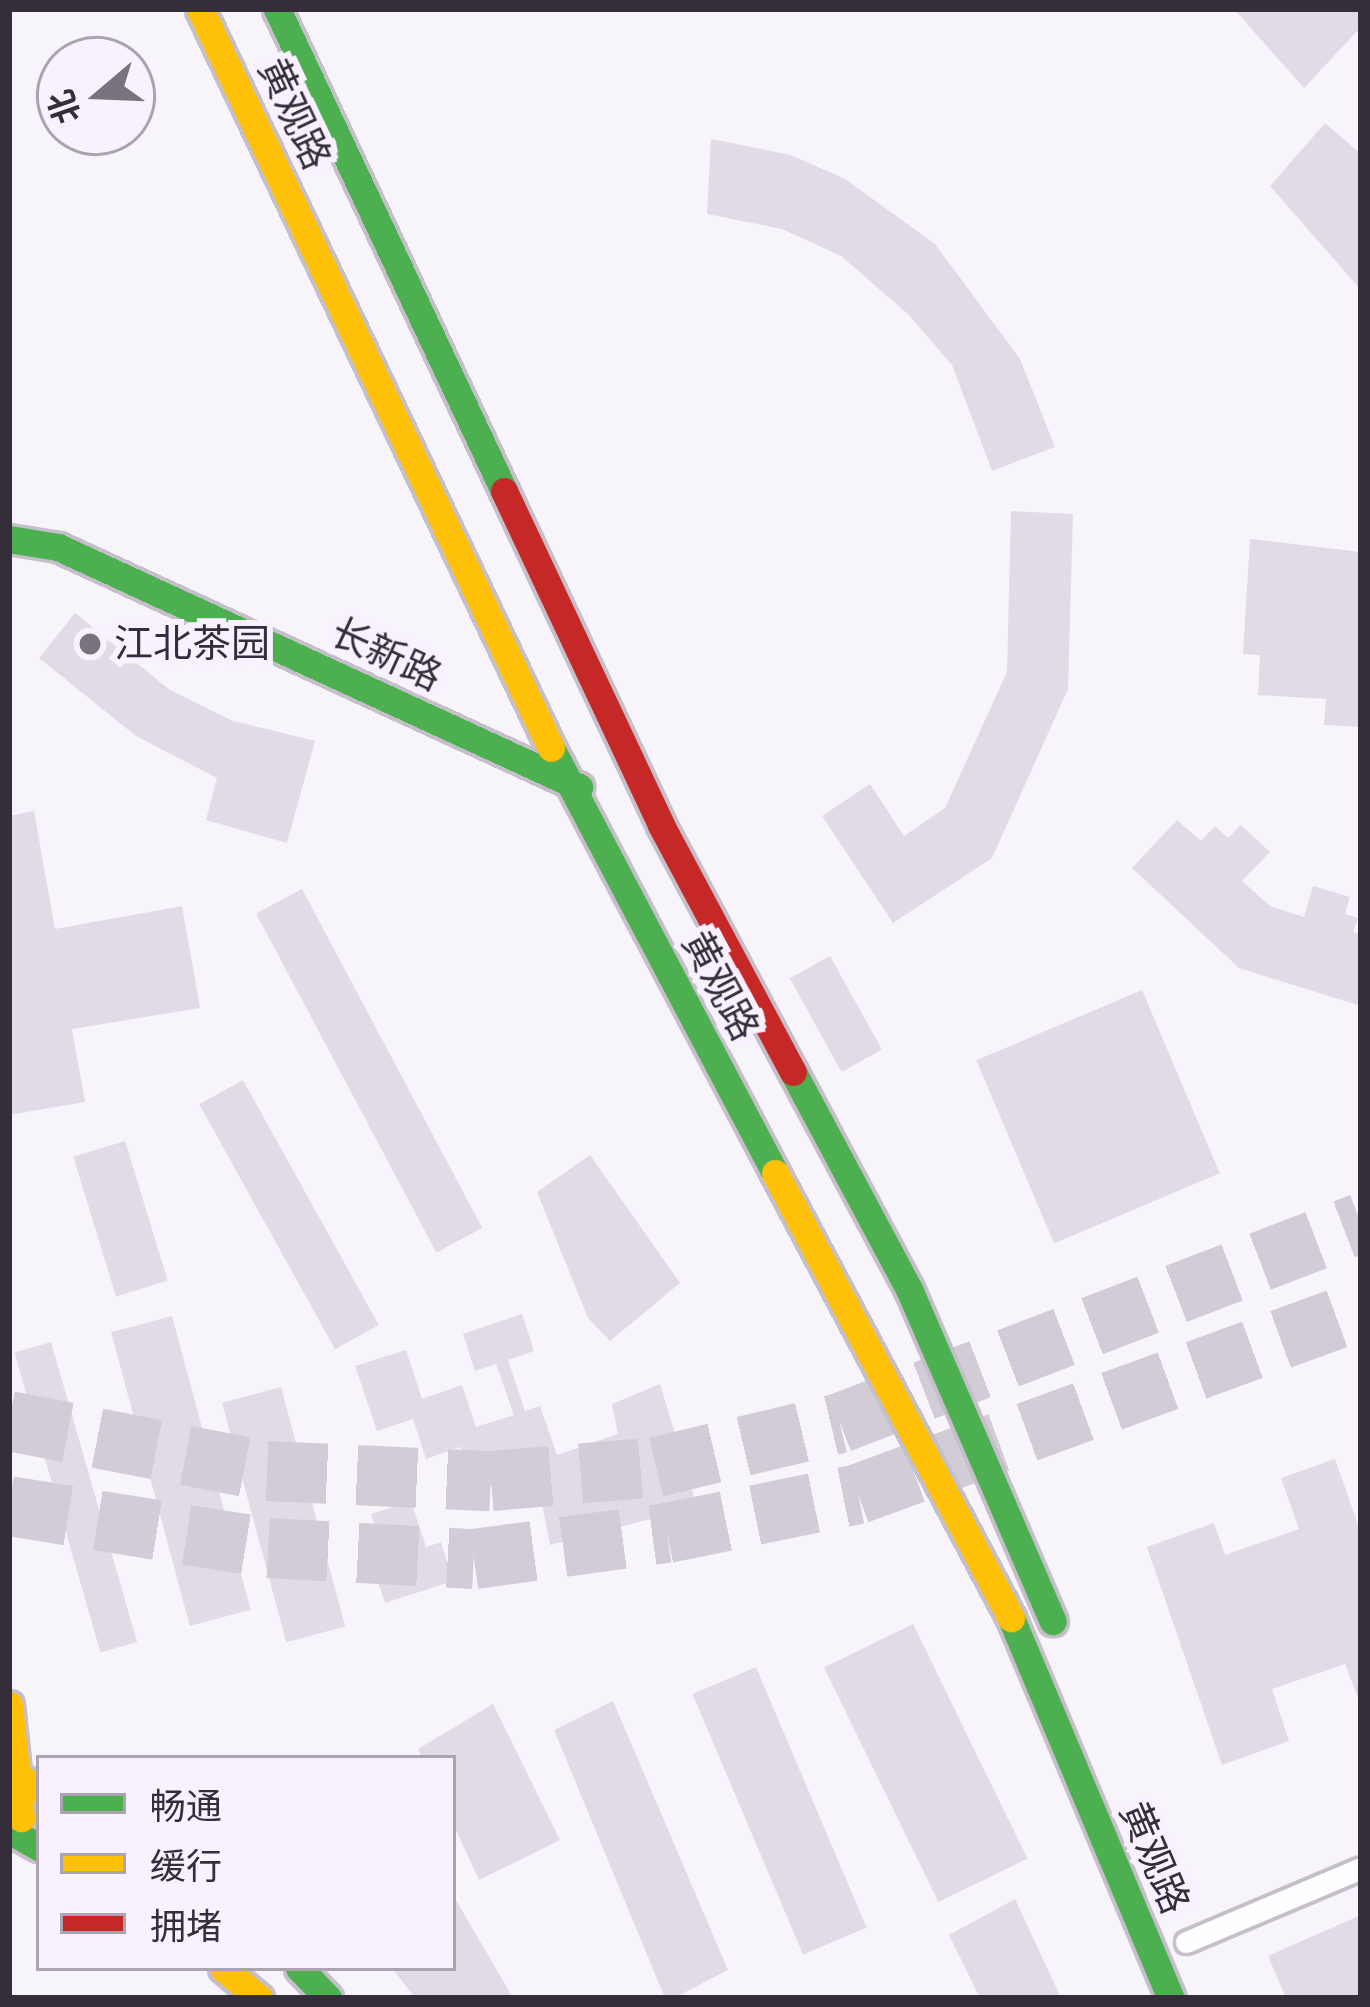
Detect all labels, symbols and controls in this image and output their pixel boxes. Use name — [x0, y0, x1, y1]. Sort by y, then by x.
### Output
north arrow — [36, 36, 156, 156]
street label: 黄观路 — [248, 51, 340, 177]
text: 北 — [41, 85, 87, 129]
street label: 长新路 — [323, 609, 449, 701]
place label: 江北茶园 — [114, 621, 270, 667]
marker: 江北茶园 — [77, 631, 103, 657]
street label: 黄观路 — [672, 923, 768, 1049]
legend — [36, 1755, 456, 1971]
text: 畅通 — [150, 1786, 222, 1827]
street label: 黄观路 — [1110, 1795, 1198, 1921]
text: 缓行 — [150, 1846, 222, 1887]
text: 拥堵 — [150, 1906, 222, 1947]

